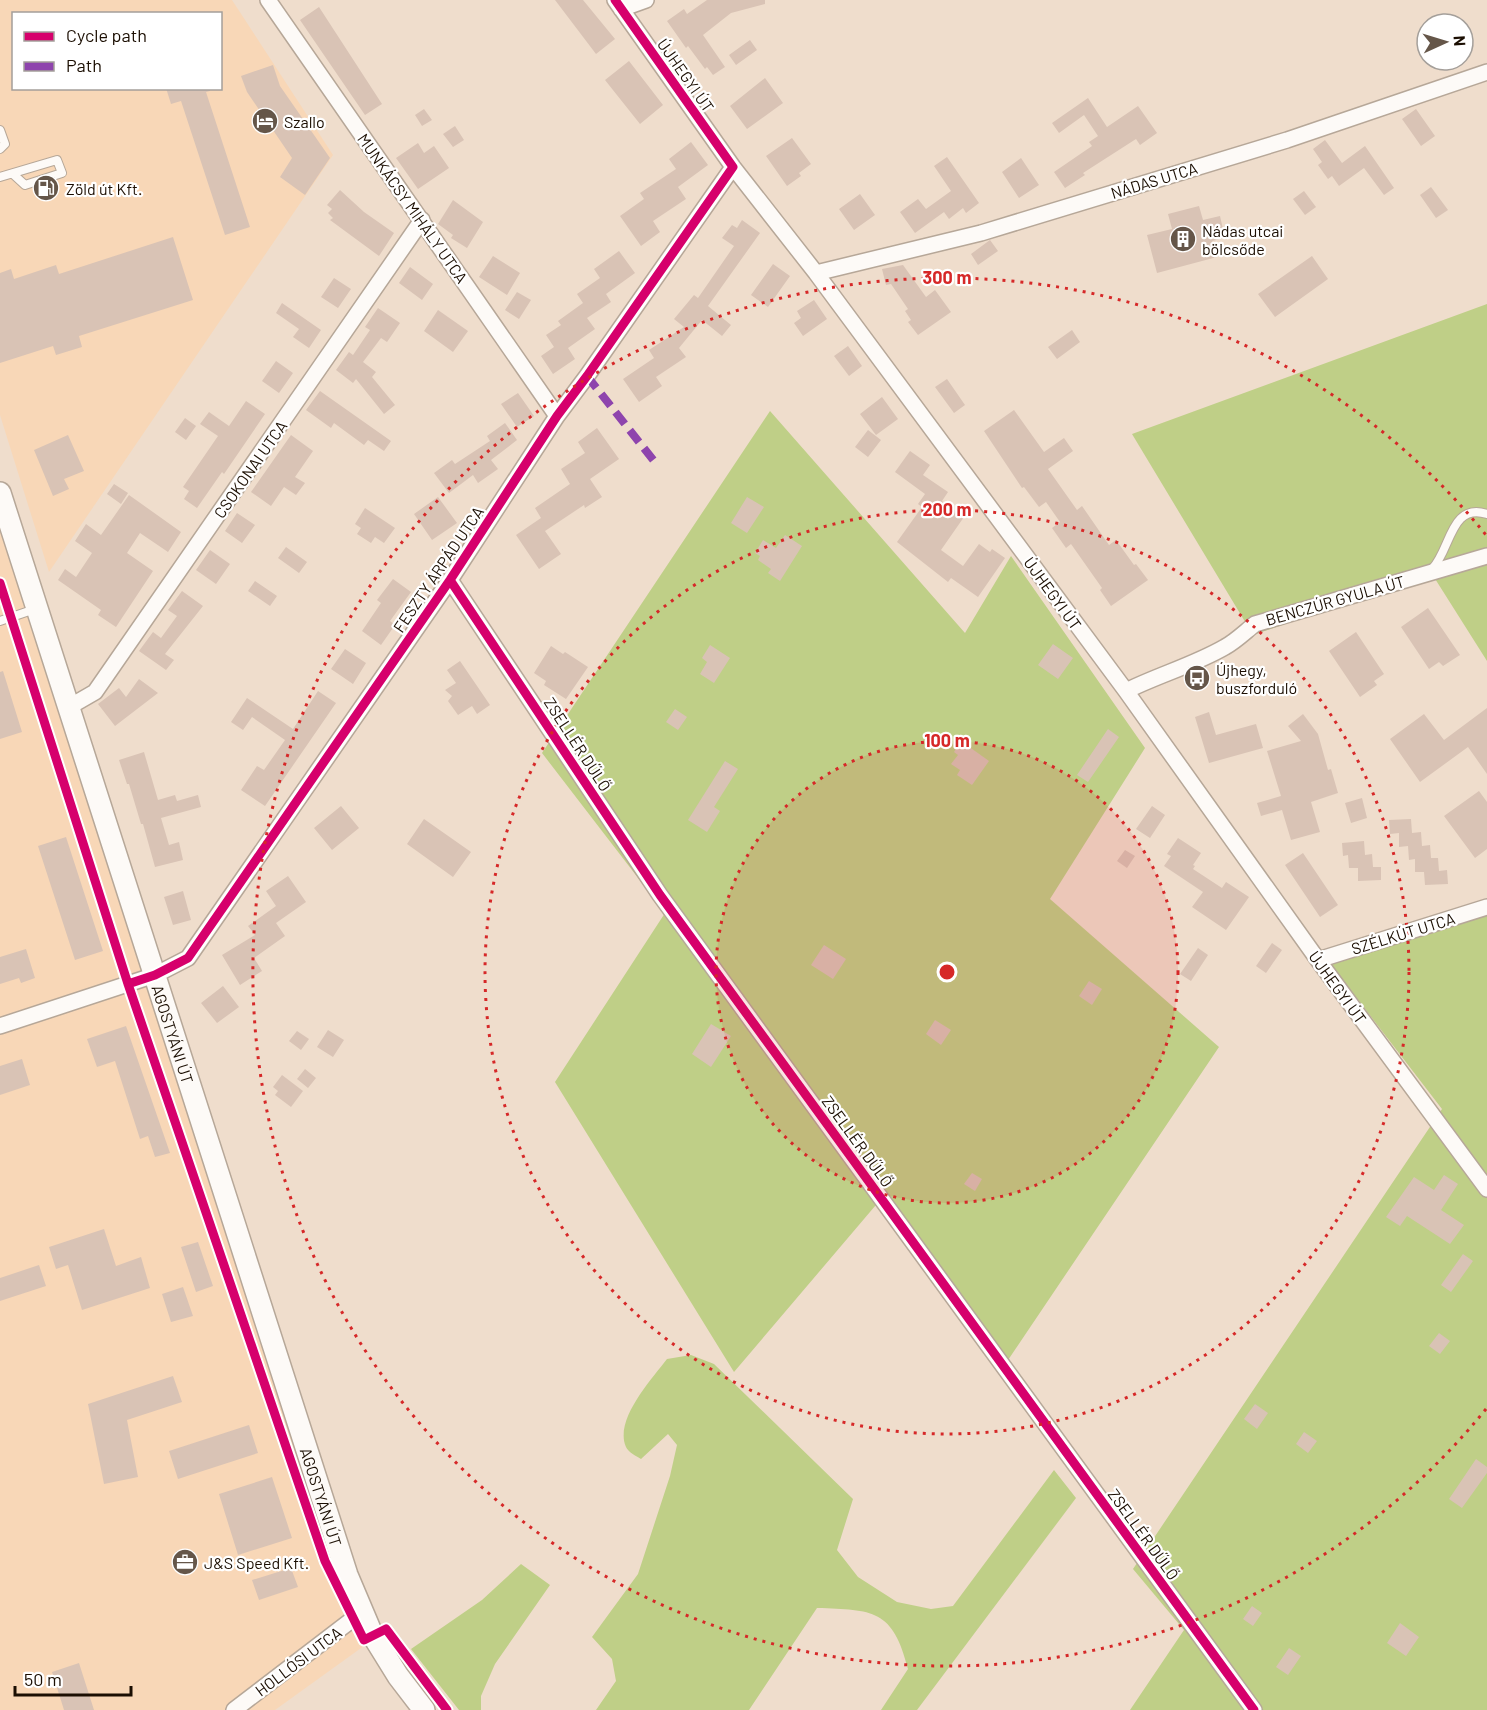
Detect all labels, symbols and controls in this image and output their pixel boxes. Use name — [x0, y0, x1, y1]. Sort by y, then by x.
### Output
legend — [12, 12, 222, 90]
north arrow — [1415, 12, 1475, 72]
text: Cycle path — [66, 24, 147, 46]
street label: ÚJHEGYI ÚT — [654, 35, 718, 115]
text: N — [1451, 35, 1470, 47]
text: Path — [66, 54, 102, 76]
hotel icon: Szallo — [250, 106, 280, 136]
place label: Szallo — [284, 112, 325, 131]
street label: MUNKÁCSY MIHÁLY UTCA — [354, 129, 472, 287]
street label: NÁDAS UTCA — [1108, 158, 1200, 202]
fuel station icon: Zöld út Kft. — [31, 173, 61, 203]
place label: Zöld út Kft. — [66, 179, 142, 198]
place label: Nádas utcai bölcsőde — [1202, 221, 1283, 258]
building icon: Nádas utcai bölcsőde — [1168, 224, 1198, 254]
text: 300 m — [923, 266, 971, 288]
street label: CSOKONAI UTCA — [209, 416, 291, 521]
text: 200 m — [922, 498, 972, 520]
street label: FESZTY ÁRPÁD UTCA — [389, 502, 487, 636]
street label: ÚJHEGYI ÚT — [1020, 553, 1086, 633]
street label: BENCZÚR GYULA ÚT — [1263, 571, 1407, 629]
place label: Újhegy, buszforduló — [1216, 660, 1297, 697]
bus stop icon: Újhegy, buszforduló — [1182, 663, 1212, 693]
street label: ZSELLÉR DŰLŐ — [541, 694, 615, 794]
text: 100 m — [924, 729, 970, 751]
street label: SZÉLKÚT UTCA — [1349, 908, 1457, 958]
street label: ÚJHEGYI ÚT — [1305, 947, 1371, 1027]
centre of rings — [937, 962, 957, 982]
street label: AGOSTYÁNI ÚT — [149, 982, 198, 1086]
street label: ZSELLÉR DŰLŐ — [819, 1092, 897, 1190]
street label: AGOSTYÁNI ÚT — [297, 1445, 347, 1548]
street label: ZSELLÉR DŰLŐ — [1105, 1485, 1183, 1583]
office icon: J&S Speed Kft. — [170, 1547, 200, 1577]
place label: J&S Speed Kft. — [204, 1553, 309, 1572]
street label: HOLLÓSI UTCA — [251, 1622, 345, 1700]
scale bar — [15, 1659, 130, 1697]
text: 50 m — [24, 1668, 62, 1690]

